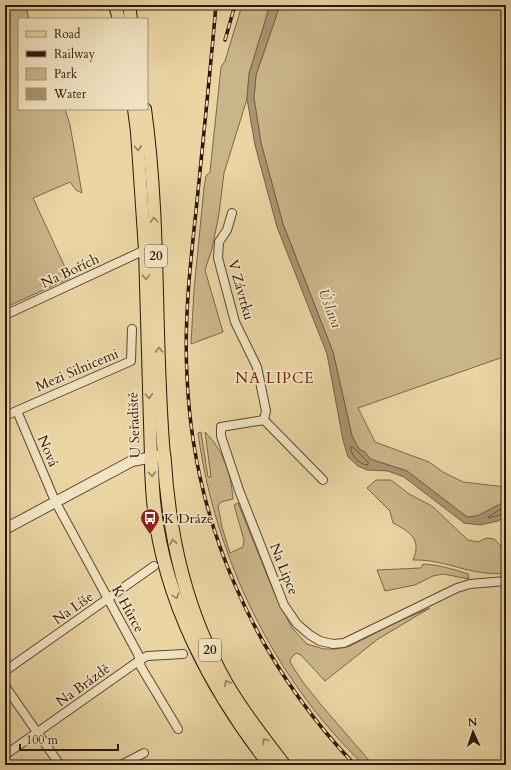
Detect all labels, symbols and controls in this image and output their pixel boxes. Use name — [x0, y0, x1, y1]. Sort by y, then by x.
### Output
legend — [18, 18, 148, 110]
text: Road — [54, 26, 81, 42]
text: Railway — [54, 46, 96, 62]
text: Park — [54, 66, 78, 82]
text: Water — [53, 86, 87, 102]
one-way arrow — [134, 145, 143, 151]
one-way arrow — [150, 217, 158, 223]
road number: 20 — [145, 245, 167, 267]
street label: Na Bořích — [38, 249, 102, 293]
street label: V Závrtku — [223, 258, 259, 323]
one-way arrow — [142, 275, 150, 281]
water label: Úslava — [313, 285, 347, 331]
street label: Mezi Silnicemi — [33, 344, 121, 396]
one-way arrow — [154, 347, 163, 353]
district label: NA LIPCE — [235, 368, 315, 388]
street label: U Seřadiště — [123, 391, 145, 459]
one-way arrow — [145, 393, 153, 399]
street label: Nová — [33, 432, 63, 470]
one-way arrow — [147, 471, 156, 477]
bus stop icon: K Dráze — [139, 507, 161, 535]
place label: K Dráze — [164, 509, 213, 528]
one-way arrow — [170, 539, 178, 545]
street label: Na Lipce — [265, 540, 303, 598]
street label: K Hůrce — [107, 582, 149, 636]
street label: Na Líše — [49, 587, 97, 629]
one-way arrow — [171, 593, 180, 600]
road number: 20 — [199, 639, 221, 661]
street label: Na Brázdě — [52, 659, 114, 711]
one-way arrow — [224, 680, 231, 687]
north arrow — [453, 712, 493, 752]
text: N — [467, 715, 478, 730]
scale bar — [20, 726, 118, 752]
text: 100 m — [26, 732, 59, 748]
one-way arrow — [263, 738, 270, 745]

